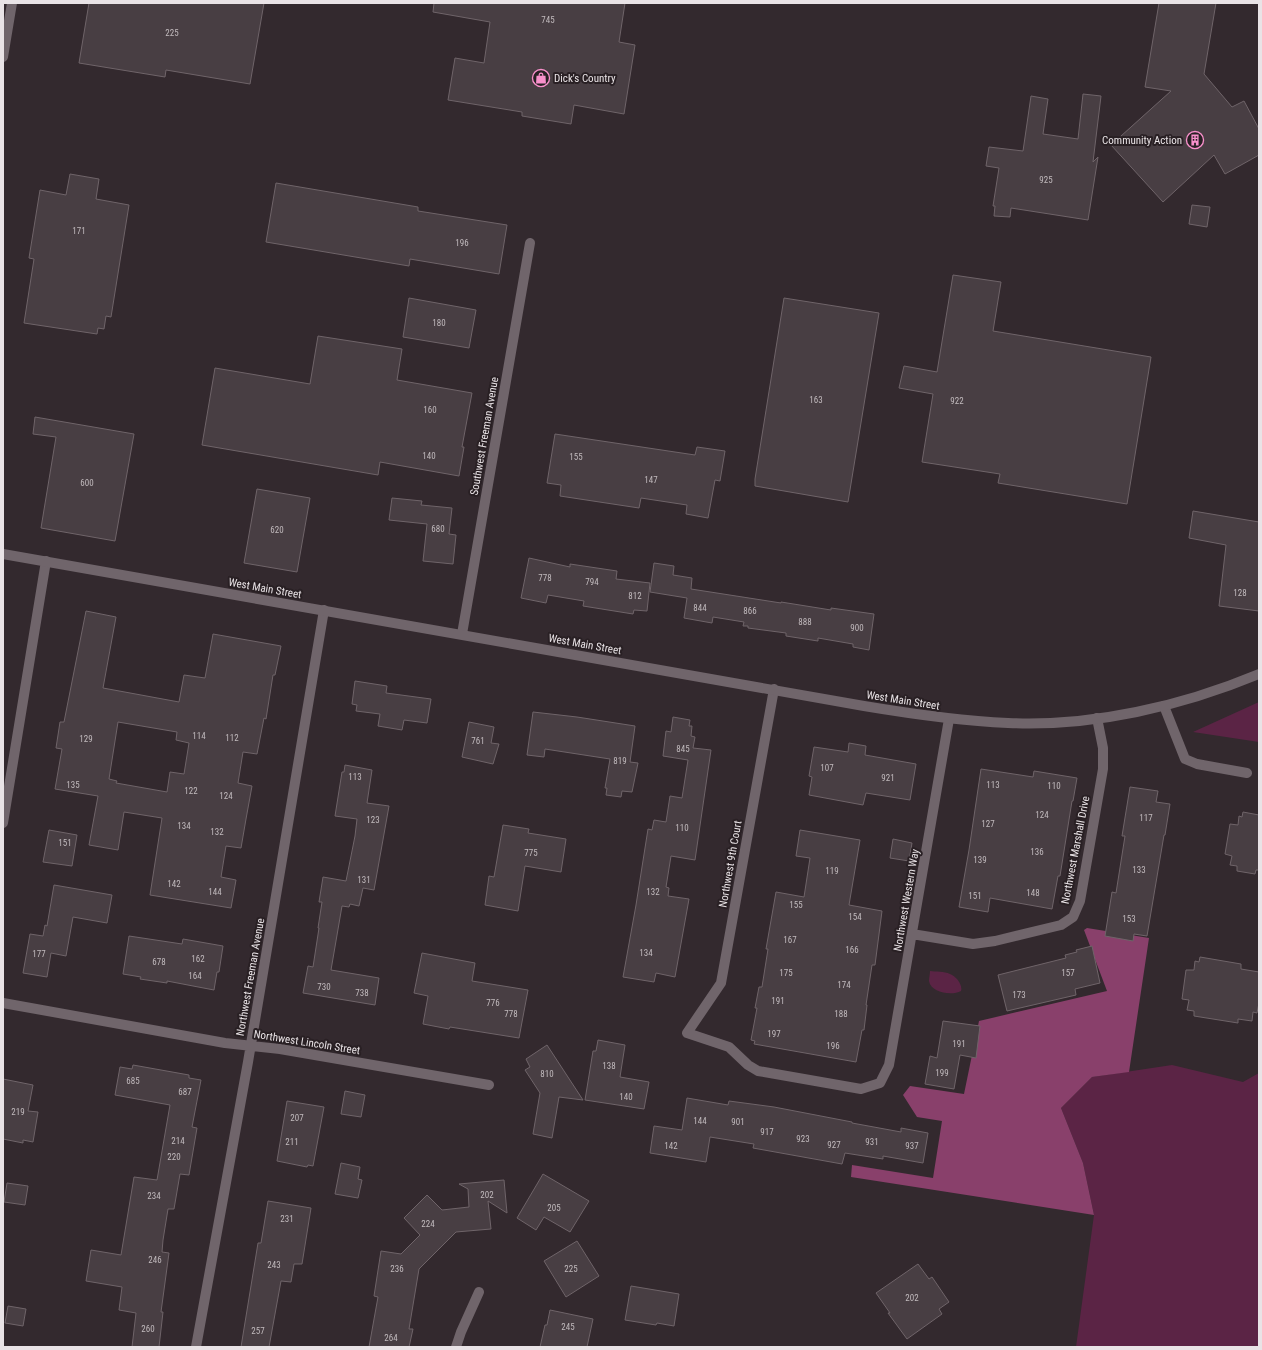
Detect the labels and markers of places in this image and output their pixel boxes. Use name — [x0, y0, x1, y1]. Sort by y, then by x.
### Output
shop icon: Dick's Country — [531, 68, 551, 88]
place label: Dick's Country — [554, 72, 616, 85]
building icon: Community Action — [1185, 130, 1205, 150]
place label: Community Action — [1102, 134, 1182, 147]

